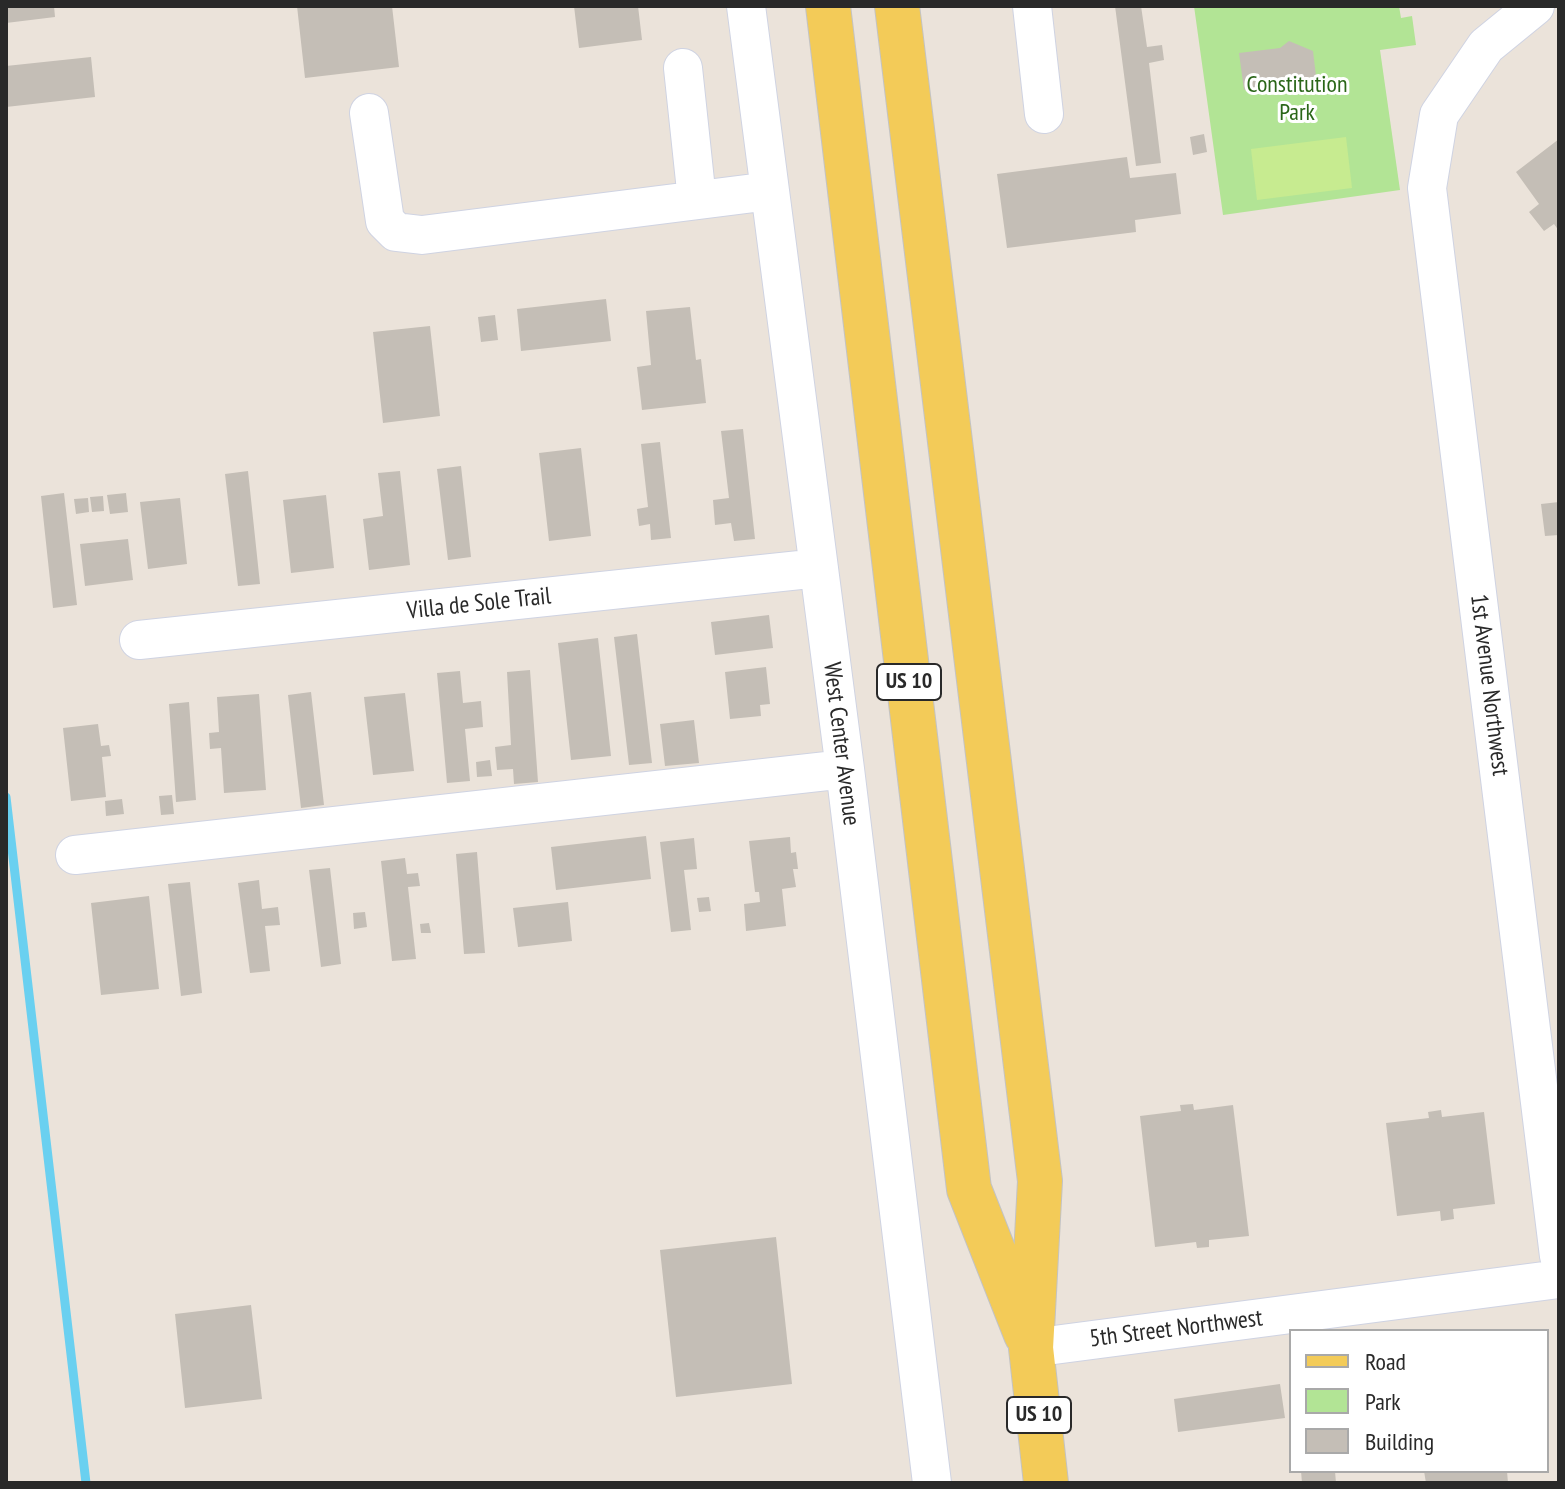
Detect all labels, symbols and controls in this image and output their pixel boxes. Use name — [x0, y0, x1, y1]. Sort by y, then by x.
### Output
park label: Constitution Park — [1247, 71, 1347, 127]
street label: Villa de Sole Trail — [406, 582, 552, 626]
street label: 1st Avenue Northwest — [1464, 593, 1514, 777]
street label: West Center Avenue — [817, 661, 865, 827]
road number: US 10 — [877, 664, 941, 700]
street label: 5th Street Northwest — [1088, 1304, 1264, 1354]
legend — [1289, 1329, 1549, 1473]
text: Road — [1365, 1346, 1406, 1377]
text: Park — [1365, 1386, 1401, 1417]
road number: US 10 — [1007, 1397, 1071, 1433]
text: Building — [1365, 1426, 1434, 1457]

